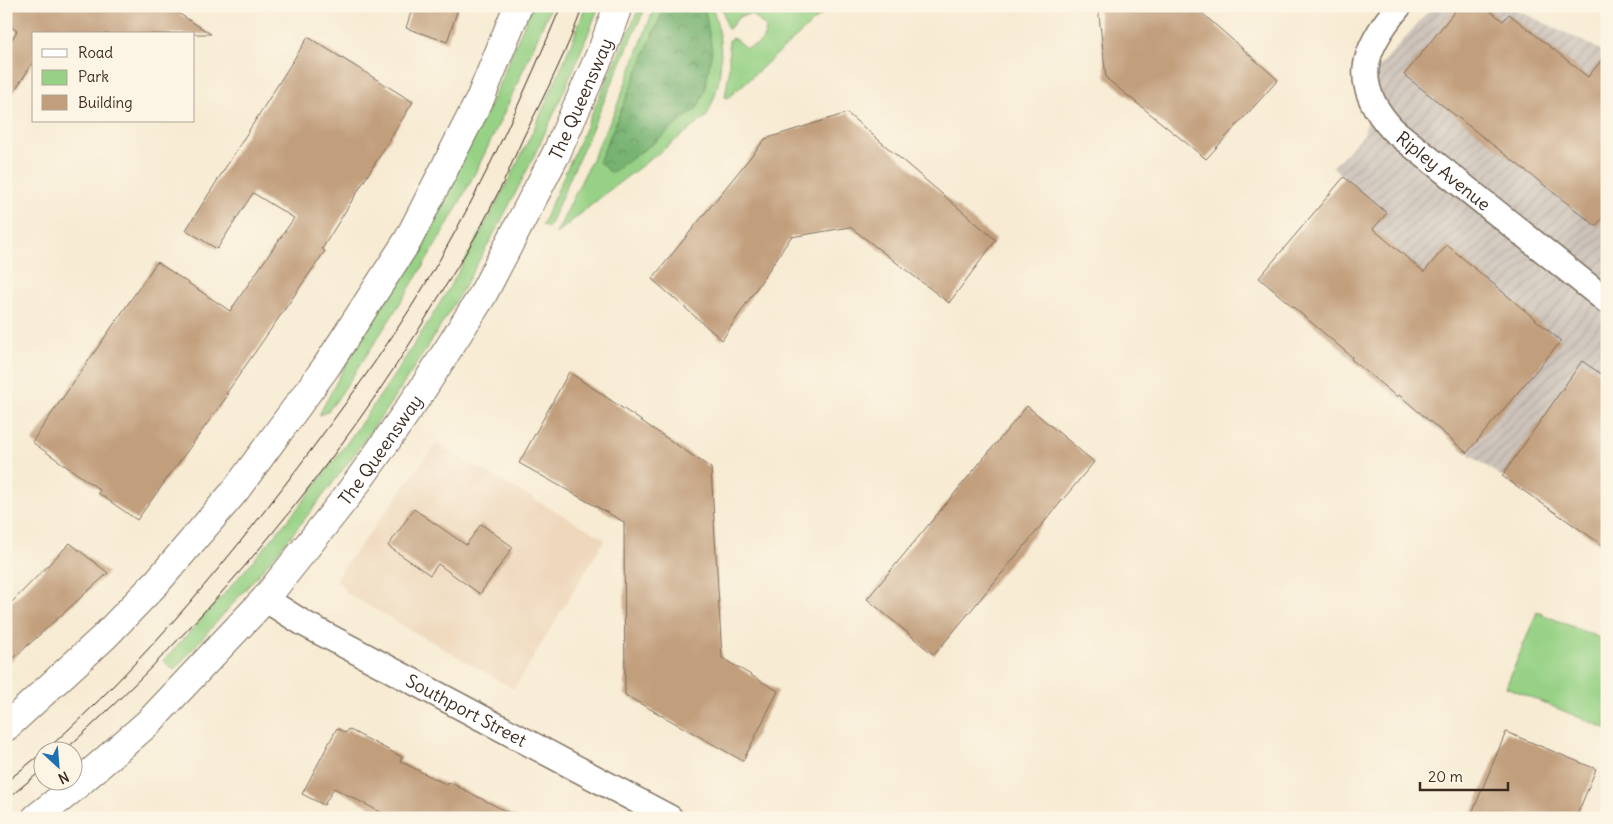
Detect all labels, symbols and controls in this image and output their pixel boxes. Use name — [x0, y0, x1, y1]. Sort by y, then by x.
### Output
legend — [32, 32, 195, 122]
street label: The Queensway — [544, 35, 617, 164]
text: Road — [78, 43, 113, 62]
text: Park — [78, 67, 109, 86]
text: Building — [78, 93, 133, 112]
street label: Ripley Avenue — [1392, 126, 1496, 215]
street label: The Queensway — [333, 390, 427, 510]
street label: Southport Street — [402, 668, 531, 751]
north arrow — [32, 742, 82, 792]
scale bar — [1420, 759, 1508, 791]
text: N — [55, 767, 72, 788]
text: 20 m — [1428, 767, 1463, 786]

